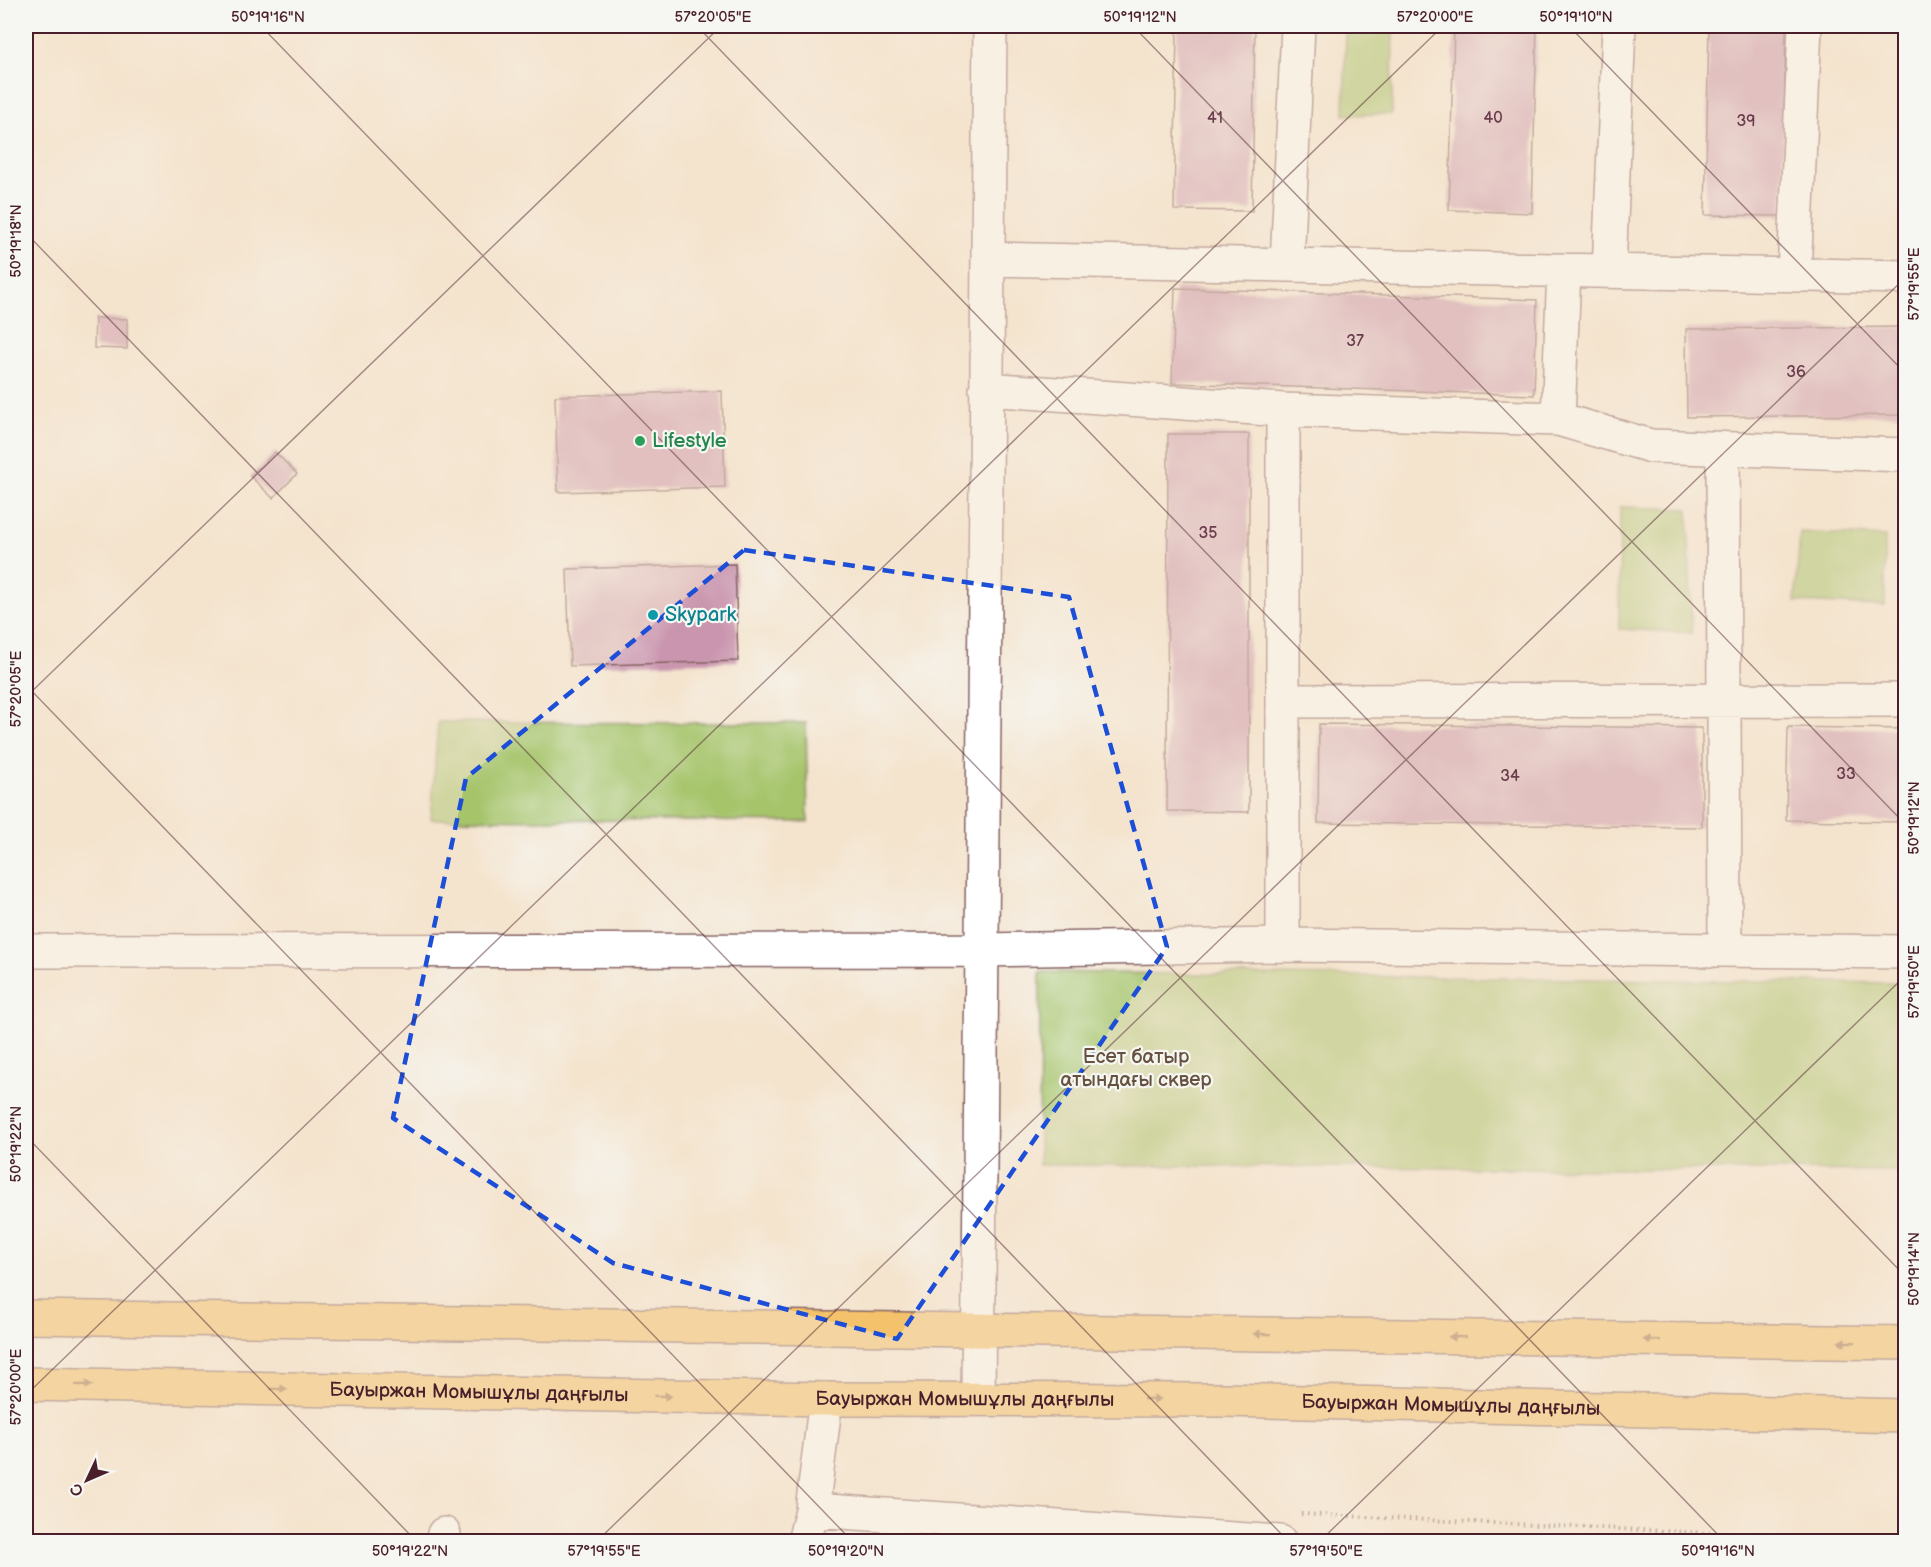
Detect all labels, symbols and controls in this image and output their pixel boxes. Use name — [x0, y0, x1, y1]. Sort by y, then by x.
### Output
text: 50°19'16"N — [231, 8, 305, 27]
text: 57°20'05"E — [675, 8, 752, 27]
text: 50°19'12"N — [1103, 8, 1177, 27]
text: 57°20'00"E — [1396, 8, 1474, 27]
text: 50°19'10"N — [1539, 8, 1613, 27]
house number: 41 — [1207, 109, 1223, 128]
house number: 40 — [1483, 109, 1503, 128]
house number: 39 — [1736, 112, 1756, 131]
text: 50°19'18"N — [7, 204, 26, 278]
text: 57°19'55"E — [1905, 247, 1924, 321]
house number: 37 — [1346, 332, 1364, 351]
house number: 36 — [1786, 363, 1806, 382]
place label: Lifestyle — [652, 429, 727, 453]
marker: Lifestyle — [633, 434, 647, 448]
house number: 35 — [1198, 524, 1218, 543]
place label: Skypark — [665, 603, 736, 627]
marker: Skypark — [646, 608, 660, 622]
text: 57°20'05"E — [7, 650, 26, 727]
house number: 33 — [1836, 765, 1856, 784]
house number: 34 — [1500, 767, 1520, 786]
text: 50°19'12"N — [1905, 781, 1924, 855]
text: 57°19'50"E — [1905, 945, 1924, 1019]
park label: Есет батыр атындағы сквер — [1060, 1045, 1212, 1092]
text: 50°19'22"N — [7, 1106, 26, 1182]
text: 50°19'14"N — [1905, 1232, 1924, 1306]
one-way arrow — [1253, 1329, 1272, 1339]
one-way arrow — [1448, 1332, 1467, 1342]
one-way arrow — [1643, 1335, 1662, 1344]
one-way arrow — [1838, 1337, 1857, 1347]
text: 57°20'00"E — [7, 1348, 26, 1426]
street label: Бауыржан Момышұлы даңғылы — [329, 1378, 629, 1407]
one-way arrow — [74, 1380, 93, 1390]
one-way arrow — [269, 1384, 288, 1394]
street label: Бауыржан Момышұлы даңғылы — [815, 1387, 1114, 1412]
street label: Бауыржан Момышұлы даңғылы — [1301, 1390, 1601, 1421]
one-way arrow — [653, 1391, 672, 1401]
one-way arrow — [1142, 1394, 1161, 1404]
north arrow — [57, 1450, 117, 1510]
text: С — [67, 1479, 88, 1500]
text: 50°19'22"N — [372, 1542, 448, 1561]
text: 57°19'55"E — [567, 1542, 641, 1561]
text: 50°19'20"N — [808, 1542, 884, 1561]
text: 57°19'50"E — [1289, 1542, 1363, 1561]
text: 50°19'16"N — [1681, 1542, 1755, 1561]

